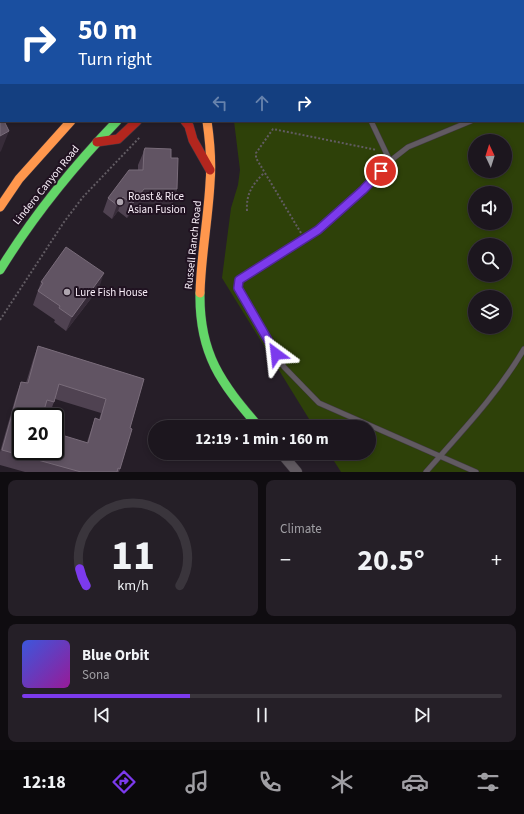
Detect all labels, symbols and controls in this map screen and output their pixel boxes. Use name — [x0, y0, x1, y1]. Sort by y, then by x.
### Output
text: 50 m — [78, 10, 137, 50]
icon: right — [12, 16, 64, 68]
text: Turn right — [78, 47, 152, 72]
icon: left — [209, 92, 231, 114]
icon: ahead — [251, 92, 273, 114]
icon: right — [293, 92, 315, 114]
north arrow — [468, 134, 512, 178]
map controls — [468, 134, 512, 334]
street label: Lindero Canyon Road — [9, 142, 83, 228]
pin — [364, 154, 398, 188]
icon: arrive — [370, 160, 392, 182]
button: sound — [468, 186, 512, 230]
place label: Roast & Rice Asian Fusion — [128, 189, 186, 217]
marker: Roast & Rice Asian Fusion — [115, 197, 125, 207]
street label: Russell Ranch Road — [181, 200, 205, 290]
button: search — [468, 238, 512, 282]
place label: Lure Fish House — [75, 285, 148, 300]
marker: Lure Fish House — [62, 287, 72, 297]
button: layers — [468, 290, 512, 334]
position arrow — [255, 333, 297, 375]
speed limit sign: 20 — [12, 408, 64, 460]
text: 12:19 · 1 min · 160 m — [195, 429, 329, 450]
text: Climate — [280, 520, 322, 538]
text: 11 — [111, 526, 155, 586]
text: 20.5° — [357, 539, 425, 582]
text: − — [280, 544, 291, 576]
text: + — [491, 544, 502, 576]
text: km/h — [117, 575, 149, 596]
text: Blue Orbit — [82, 645, 149, 666]
text: Sona — [82, 666, 110, 684]
icon: previous — [91, 704, 113, 726]
icon: pause — [251, 704, 273, 726]
icon: next — [411, 704, 433, 726]
icon: directions — [110, 768, 138, 796]
icon: music — [183, 768, 211, 796]
icon: phone — [256, 768, 284, 796]
icon: climate — [328, 768, 356, 796]
icon: car — [401, 768, 429, 796]
icon: filters — [474, 768, 502, 796]
text: 12:18 — [22, 770, 66, 795]

